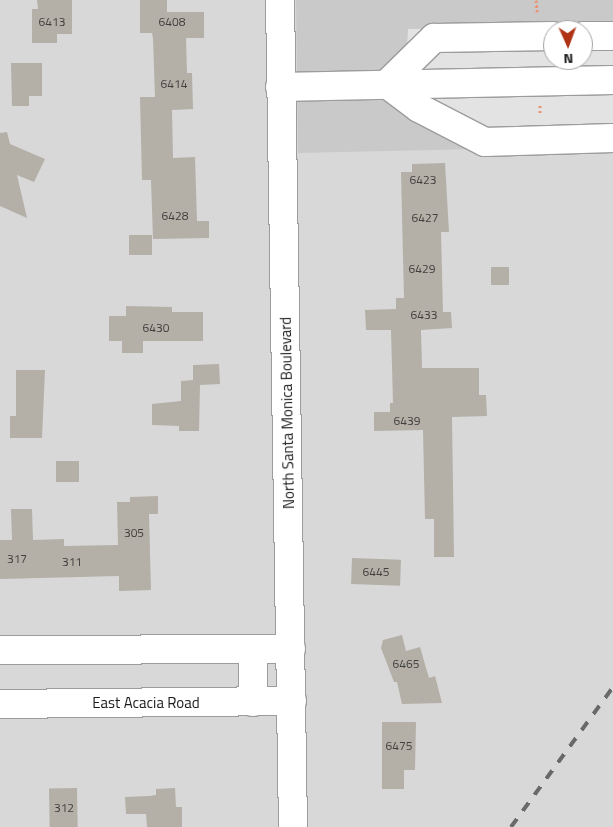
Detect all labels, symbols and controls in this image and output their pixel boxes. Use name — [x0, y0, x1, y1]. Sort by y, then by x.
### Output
house number: 6413 — [39, 15, 65, 29]
house number: 6408 — [159, 15, 185, 29]
north arrow — [543, 20, 593, 70]
text: N — [563, 49, 574, 70]
house number: 6414 — [161, 77, 187, 91]
house number: 6423 — [410, 173, 436, 187]
house number: 6428 — [162, 209, 188, 223]
house number: 6427 — [412, 211, 438, 225]
house number: 6429 — [409, 262, 435, 276]
house number: 6433 — [411, 308, 437, 322]
street label: North Santa Monica Boulevard — [276, 317, 298, 509]
house number: 6430 — [143, 321, 169, 335]
house number: 6439 — [394, 414, 420, 428]
house number: 305 — [124, 526, 144, 540]
house number: 317 — [7, 552, 27, 566]
house number: 311 — [62, 555, 82, 569]
house number: 6445 — [363, 565, 389, 579]
house number: 6465 — [393, 657, 419, 671]
street label: East Acacia Road — [92, 694, 200, 712]
house number: 6475 — [386, 739, 412, 753]
house number: 312 — [54, 801, 74, 815]

